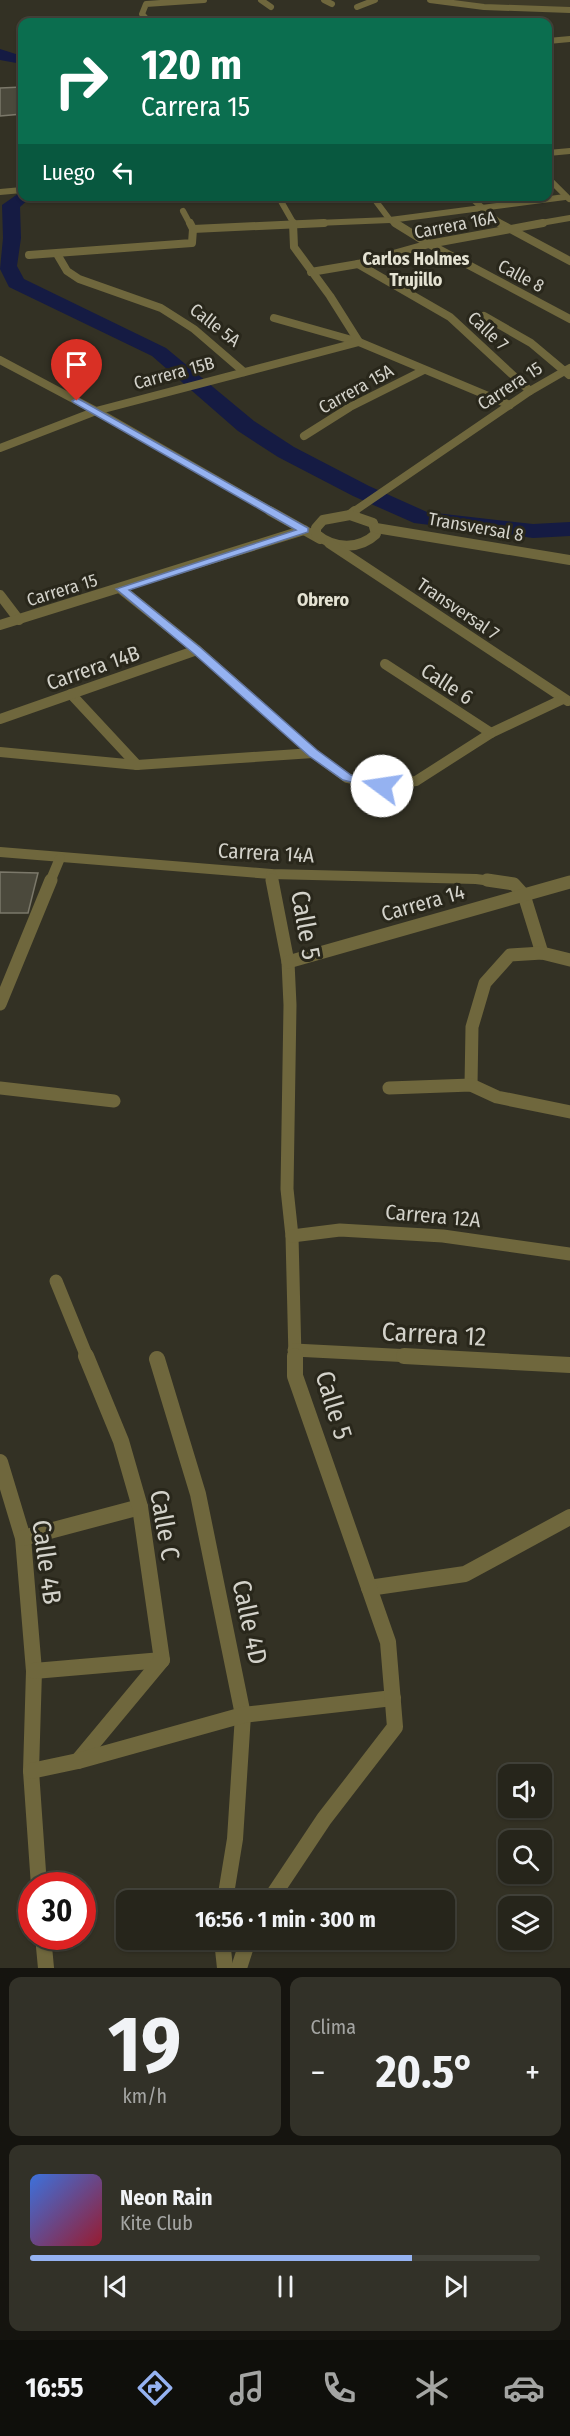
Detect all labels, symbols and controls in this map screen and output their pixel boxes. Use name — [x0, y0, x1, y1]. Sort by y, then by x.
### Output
text: 120 m — [141, 40, 242, 90]
icon: right — [42, 42, 120, 120]
text: Carrera 15 — [141, 91, 250, 123]
icon: left — [107, 156, 140, 189]
text: Luego — [42, 159, 95, 186]
street label: Carrera 16A — [412, 206, 498, 244]
district label: Carlos Holmes Trujillo — [363, 248, 470, 291]
street label: Calle 8 — [494, 255, 548, 297]
street label: Calle 5A — [185, 299, 245, 352]
street label: Calle 7 — [463, 307, 513, 355]
pin — [51, 339, 102, 401]
icon: arrive — [60, 348, 93, 381]
street label: Carrera 15B — [131, 352, 217, 394]
street label: Carrera 15 — [473, 357, 547, 415]
street label: Carrera 15A — [315, 359, 398, 419]
street label: Transversal 8 — [427, 508, 525, 546]
street label: Carrera 15 — [24, 569, 100, 611]
street label: Transversal 7 — [413, 573, 503, 645]
district label: Obrero — [297, 589, 349, 611]
street label: Carrera 14B — [43, 640, 143, 696]
street label: Calle 6 — [416, 658, 478, 710]
position arrow — [350, 754, 414, 818]
street label: Carrera 14A — [217, 837, 315, 869]
street label: Carrera 14 — [378, 879, 468, 927]
street label: Calle 5 — [284, 888, 327, 962]
street label: Carrera 12A — [384, 1199, 482, 1233]
street label: Carrera 12 — [381, 1316, 487, 1353]
street label: Calle 5 — [308, 1367, 359, 1443]
street label: Calle C — [143, 1487, 186, 1563]
street label: Calle 4B — [25, 1518, 68, 1606]
street label: Calle 4D — [225, 1577, 274, 1667]
map controls — [498, 1764, 552, 1950]
button: sound — [498, 1764, 552, 1818]
button: search — [498, 1830, 552, 1884]
speed limit sign: 30 — [18, 1872, 96, 1950]
button: layers — [498, 1896, 552, 1950]
text: 16:56 · 1 min · 300 m — [195, 1906, 376, 1933]
text: 19 — [108, 1998, 181, 2092]
text: Clima — [311, 2015, 356, 2039]
text: 20.5° — [376, 2045, 475, 2099]
text: − — [311, 2053, 325, 2093]
text: + — [525, 2053, 540, 2093]
text: km/h — [122, 2084, 167, 2108]
text: Neon Rain — [120, 2184, 213, 2211]
text: Kite Club — [120, 2211, 193, 2235]
icon: previous — [99, 2270, 132, 2303]
icon: pause — [269, 2270, 302, 2303]
icon: next — [439, 2270, 472, 2303]
icon: directions — [134, 2367, 176, 2409]
icon: music — [226, 2367, 268, 2409]
icon: phone — [318, 2367, 360, 2409]
icon: climate — [411, 2367, 453, 2409]
icon: car — [503, 2367, 545, 2409]
text: 16:55 — [25, 2372, 83, 2404]

